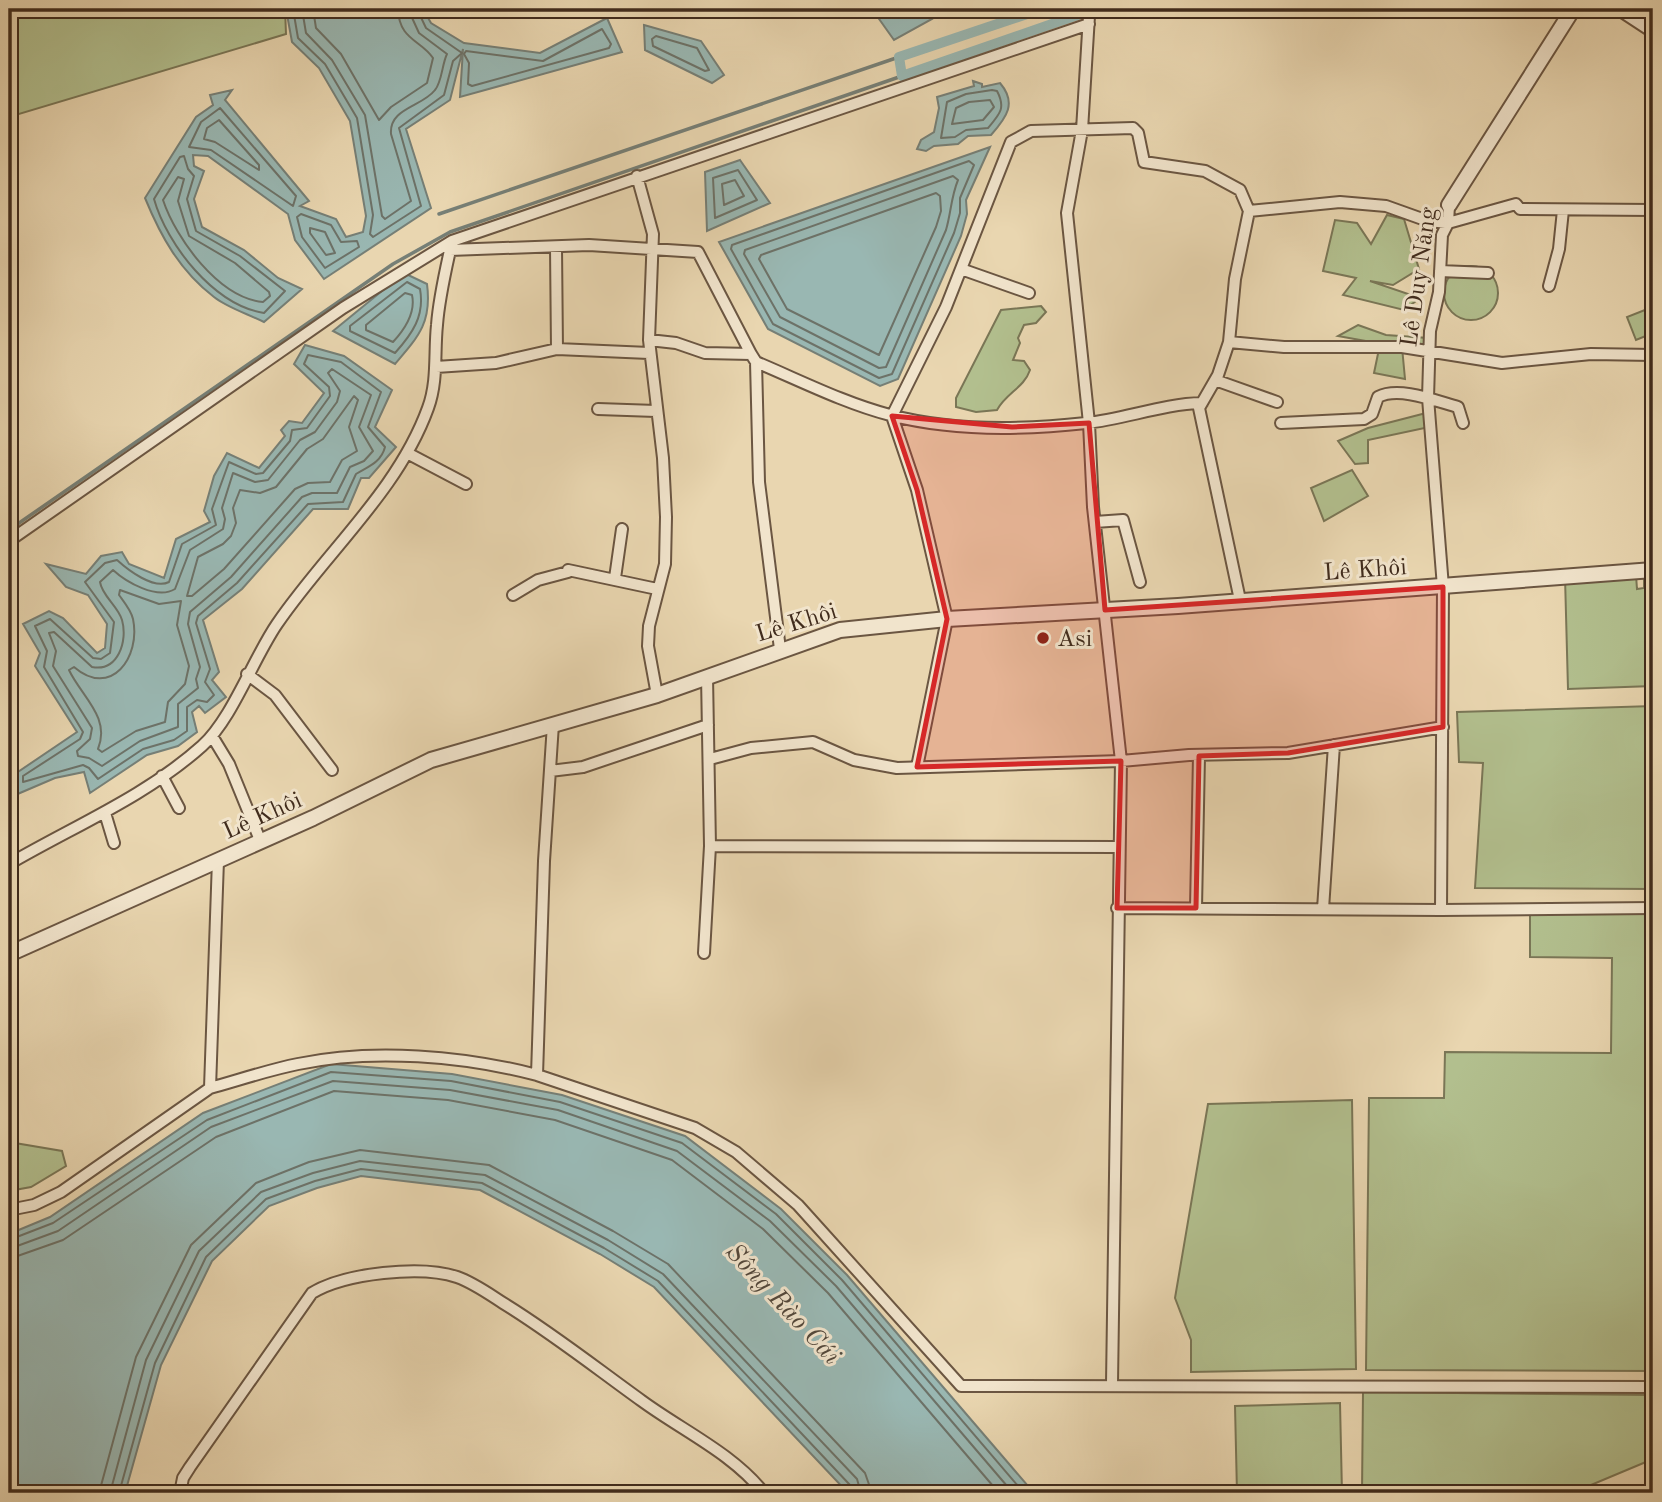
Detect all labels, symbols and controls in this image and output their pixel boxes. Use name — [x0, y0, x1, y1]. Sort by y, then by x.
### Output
street label: Lê Duy Năng — [1398, 206, 1442, 349]
street label: Lê Khôi — [1323, 556, 1408, 586]
street label: Lê Khôi — [753, 600, 840, 648]
place label: Asi — [1057, 628, 1092, 652]
marker: Asi — [1035, 630, 1051, 646]
street label: Lê Khôi — [220, 789, 306, 845]
water label: Sông Rào Cái — [720, 1239, 845, 1370]

